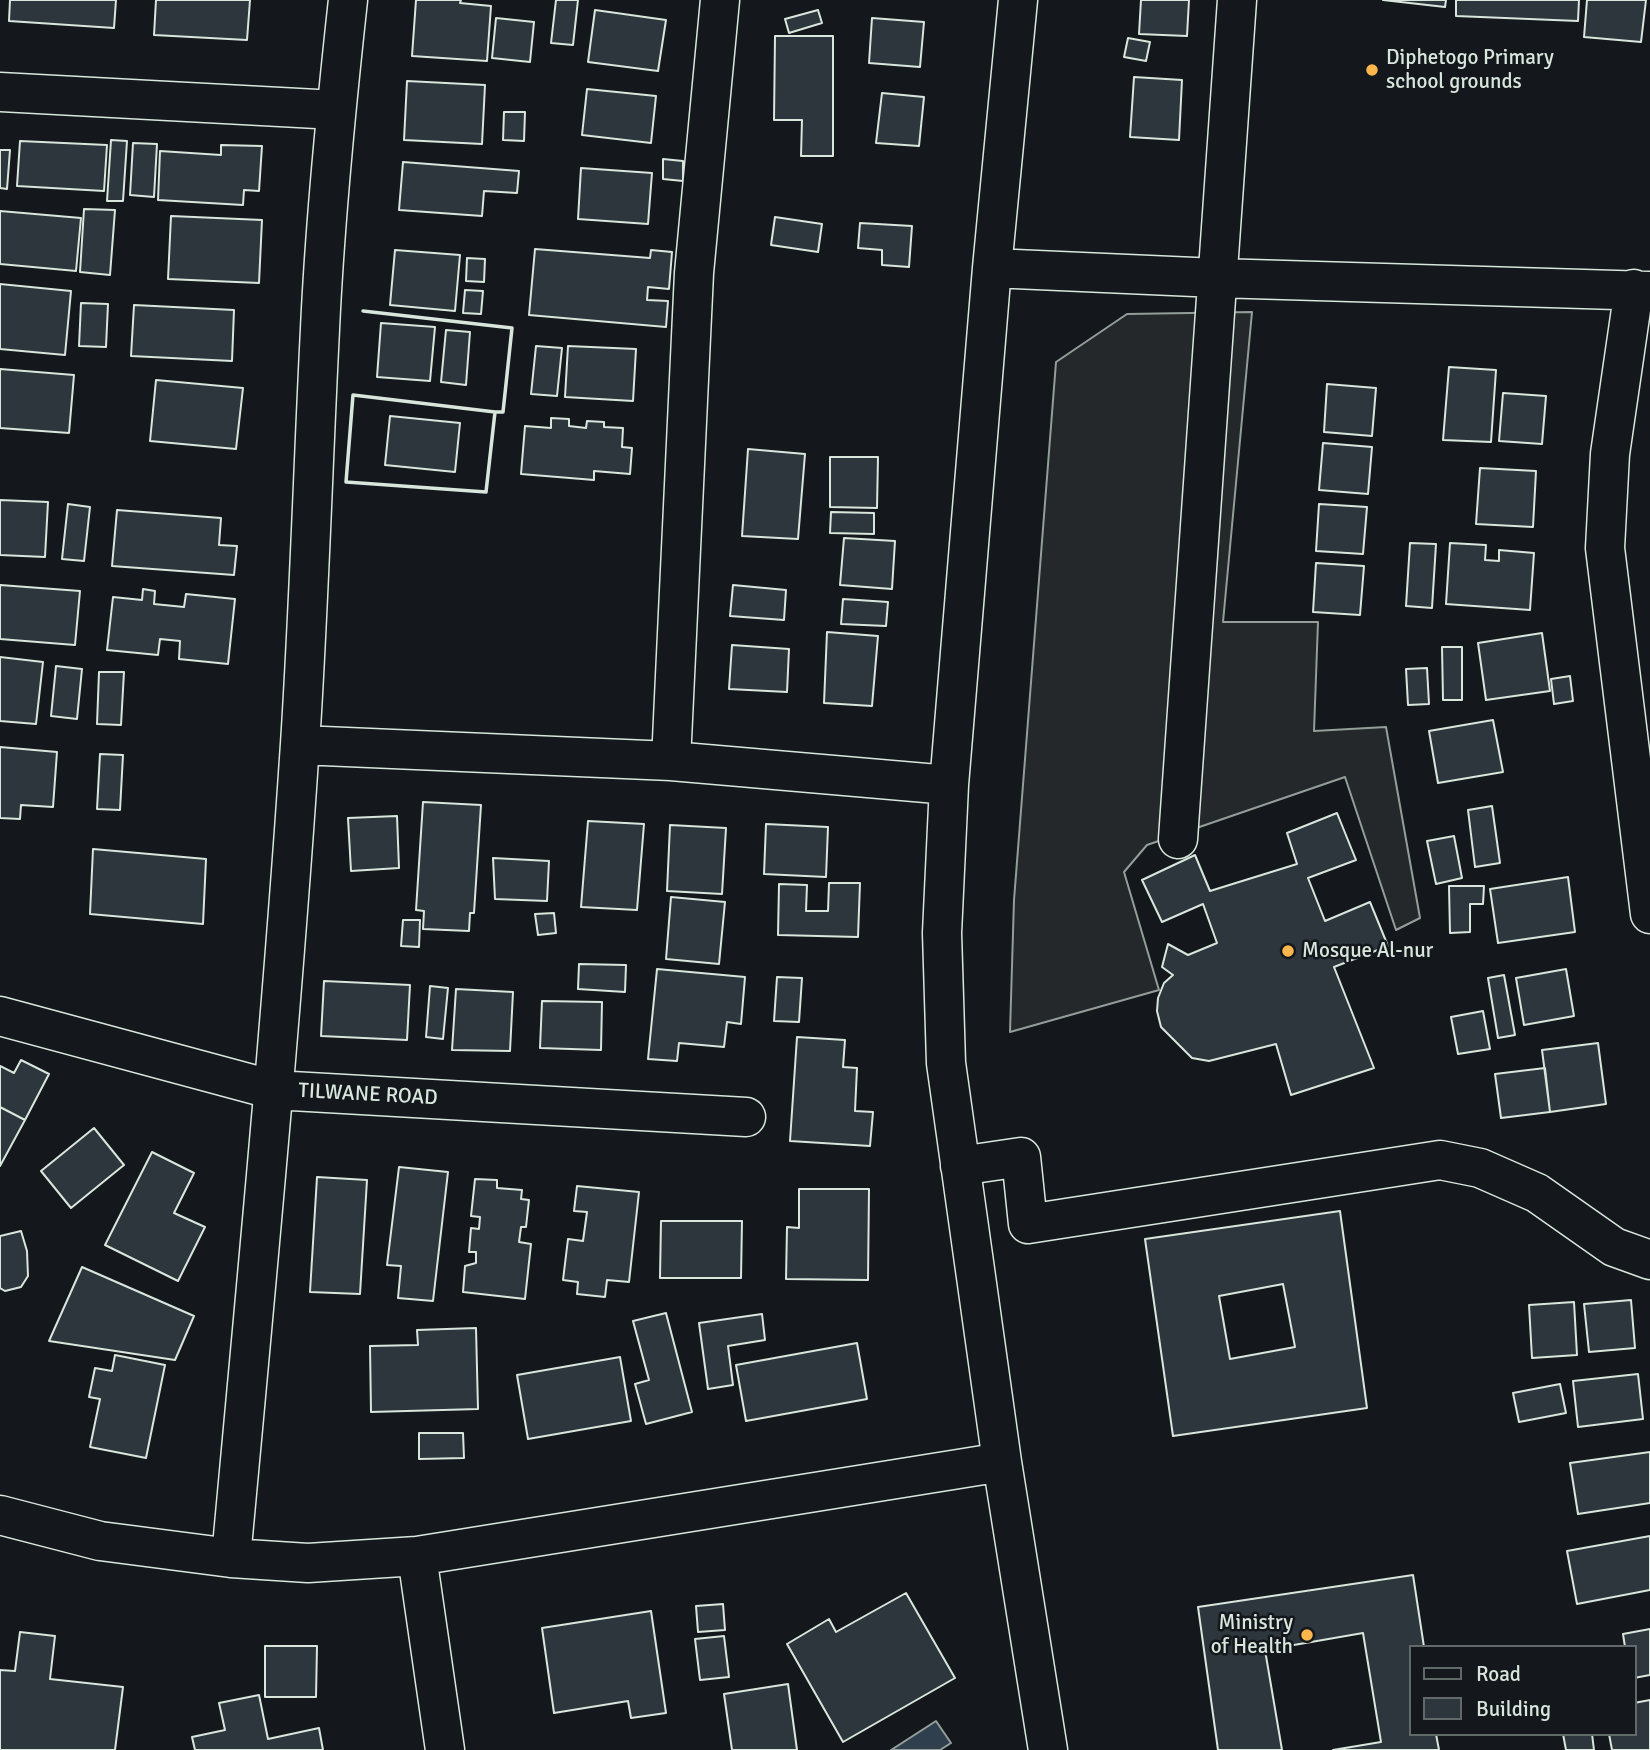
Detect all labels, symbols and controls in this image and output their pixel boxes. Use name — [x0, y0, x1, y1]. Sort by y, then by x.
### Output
place label: Diphetogo Primary school grounds — [1386, 45, 1554, 95]
marker: Diphetogo Primary school grounds — [1364, 62, 1380, 78]
place label: Mosque Al-nur — [1302, 938, 1433, 964]
marker: Mosque Al-nur — [1280, 943, 1296, 959]
street label: TILWANE ROAD — [298, 1079, 438, 1111]
place label: Ministry of Health — [1211, 1610, 1293, 1660]
marker: Ministry of Health — [1299, 1627, 1315, 1643]
legend — [1408, 1645, 1636, 1736]
text: Road — [1476, 1661, 1521, 1687]
text: Building — [1476, 1696, 1551, 1722]

